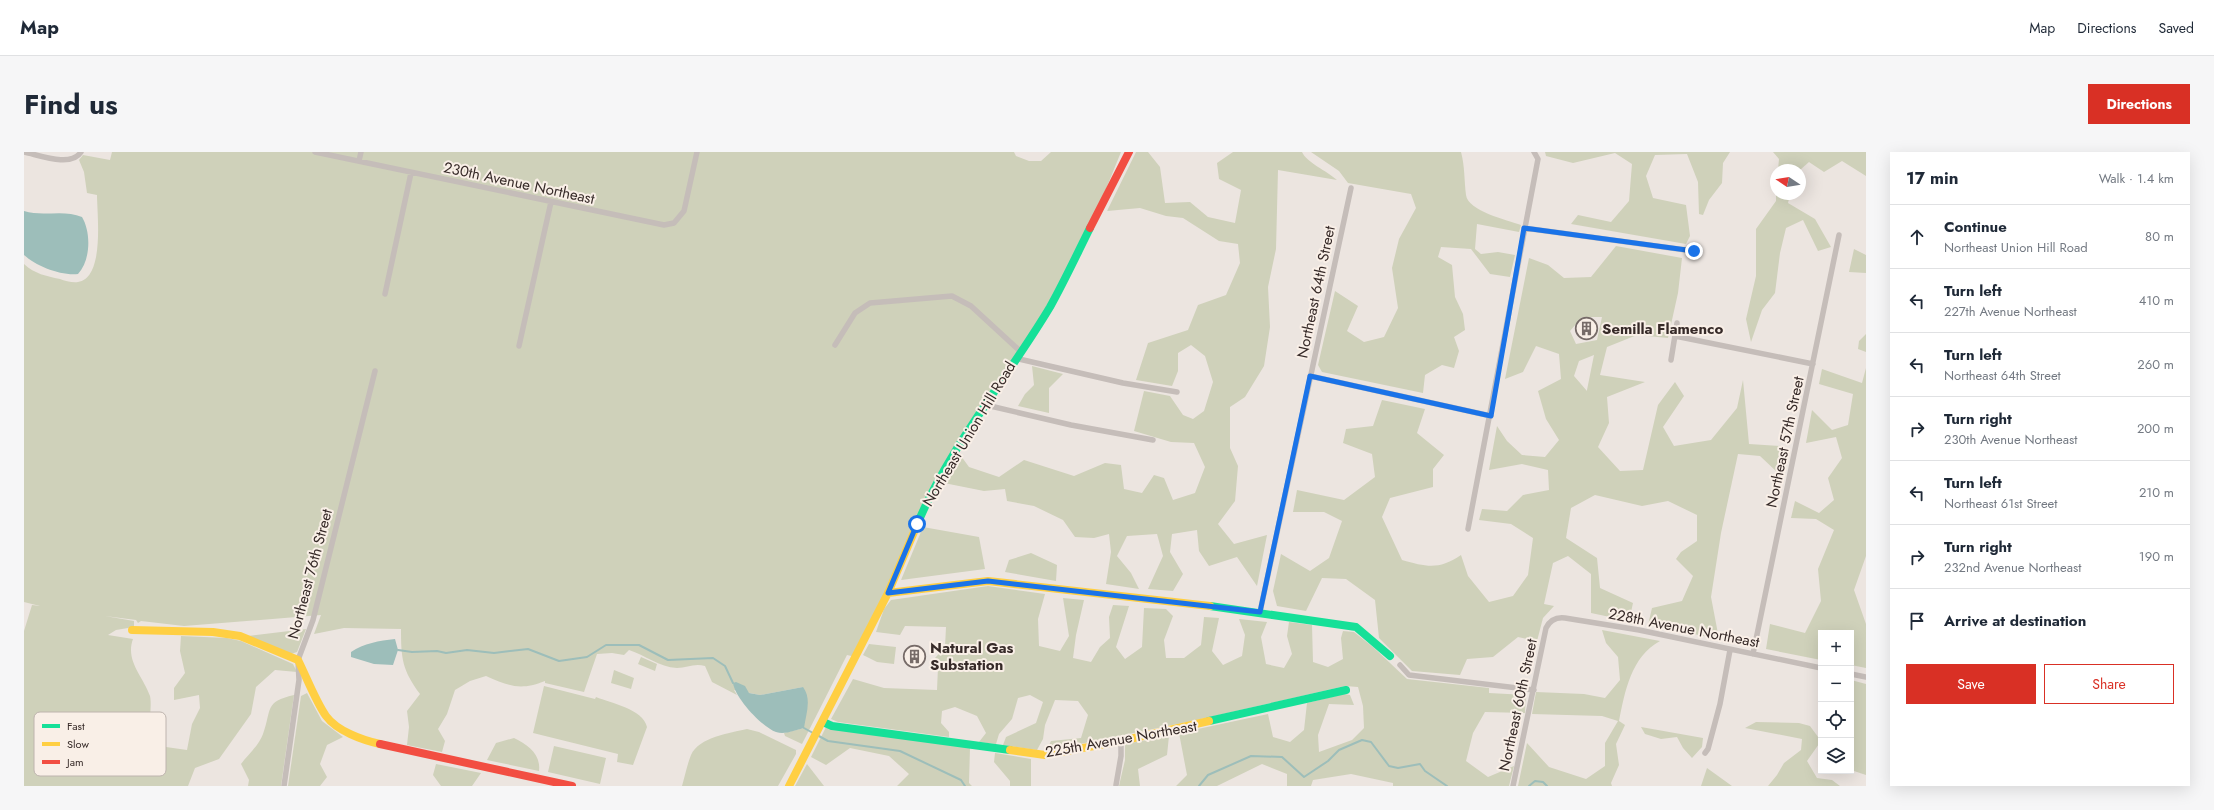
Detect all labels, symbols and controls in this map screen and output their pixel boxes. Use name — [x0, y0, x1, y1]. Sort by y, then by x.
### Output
text: Map — [20, 14, 59, 41]
text: Map — [2029, 18, 2055, 38]
text: Directions — [2077, 18, 2137, 38]
text: Saved — [2159, 18, 2194, 38]
text: Find us — [24, 84, 118, 125]
button: Directions — [2088, 84, 2190, 124]
street label: 230th Avenue Northeast — [441, 156, 597, 210]
north arrow — [1770, 164, 1806, 200]
text: 17 min — [1906, 166, 1958, 190]
text: Walk · 1.4 km — [2099, 169, 2174, 188]
text: Continue — [1944, 216, 2007, 238]
street label: Northeast 64th Street — [1291, 223, 1341, 360]
icon: ahead — [1906, 226, 1928, 248]
text: 80 m — [2145, 227, 2174, 246]
text: Northeast Union Hill Road — [1944, 238, 2088, 257]
route end — [1685, 242, 1703, 260]
text: Turn left — [1944, 280, 2002, 302]
icon: left — [1906, 290, 1928, 312]
text: 410 m — [2139, 291, 2174, 310]
text: 227th Avenue Northeast — [1944, 302, 2077, 321]
building icon: Semilla Flamenco — [1573, 316, 1599, 342]
place label: Semilla Flamenco — [1602, 318, 1723, 340]
text: Turn left — [1944, 344, 2002, 366]
icon: left — [1906, 354, 1928, 376]
text: 260 m — [2137, 355, 2174, 374]
street label: Northeast Union Hill Road — [917, 357, 1021, 511]
text: Northeast 64th Street — [1944, 366, 2061, 385]
street label: Northeast 57th Street — [1760, 374, 1810, 510]
text: Turn right — [1944, 408, 2012, 430]
icon: right — [1906, 418, 1928, 440]
text: 200 m — [2137, 419, 2174, 438]
text: 230th Avenue Northeast — [1944, 430, 2077, 449]
text: Turn left — [1944, 472, 2002, 494]
icon: left — [1906, 482, 1928, 504]
text: 210 m — [2139, 483, 2174, 502]
text: Northeast 61st Street — [1944, 494, 2057, 513]
street label: Northeast 76th Street — [282, 506, 338, 641]
route start — [908, 515, 926, 533]
text: Turn right — [1944, 536, 2012, 558]
icon: right — [1906, 546, 1928, 568]
text: 190 m — [2139, 547, 2174, 566]
text: 232nd Avenue Northeast — [1944, 558, 2081, 577]
street label: 228th Avenue Northeast — [1607, 603, 1762, 654]
icon: arrive — [1906, 610, 1928, 632]
text: Arrive at destination — [1944, 610, 2086, 632]
map controls — [1818, 630, 1854, 774]
button: + — [1818, 630, 1854, 666]
street label: Northeast 60th Street — [1493, 636, 1543, 773]
place label: Natural Gas Substation — [930, 637, 1013, 676]
building icon: Natural Gas Substation — [902, 644, 928, 670]
button: Save — [1906, 664, 2036, 704]
button: Share — [2044, 664, 2174, 704]
button: − — [1818, 666, 1854, 702]
button: locate — [1818, 702, 1854, 738]
legend — [34, 712, 166, 776]
street label: 225th Avenue Northeast — [1043, 715, 1199, 763]
text: Fast — [67, 718, 85, 734]
text: Slow — [67, 736, 89, 752]
button: layers — [1818, 738, 1854, 774]
text: Jam — [65, 754, 84, 770]

